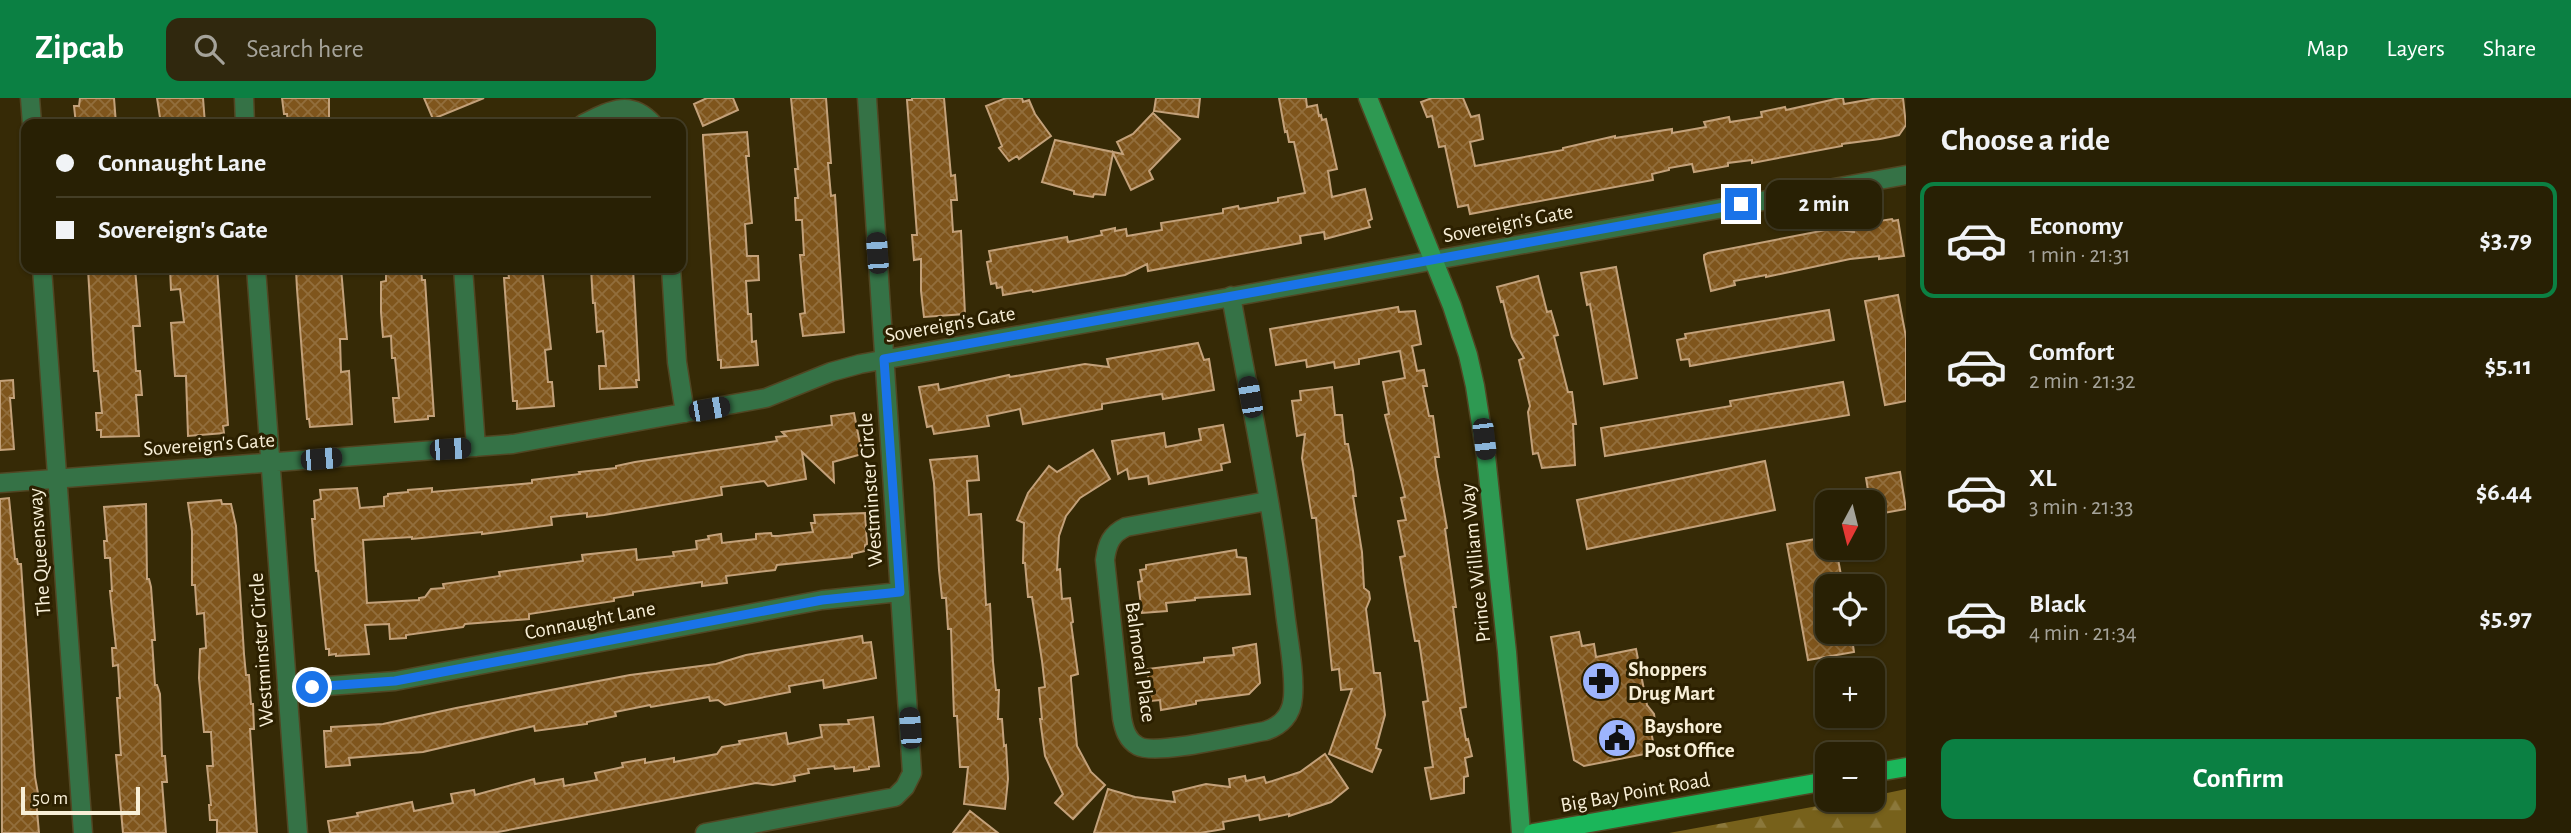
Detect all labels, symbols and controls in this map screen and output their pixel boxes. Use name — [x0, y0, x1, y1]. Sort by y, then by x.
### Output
search box — [166, 18, 656, 81]
icon: search — [190, 30, 228, 68]
text: Zipcab — [35, 32, 124, 65]
text: Search here — [246, 36, 364, 62]
text: Map — [2306, 37, 2348, 61]
text: Layers — [2386, 37, 2445, 61]
text: Share — [2483, 37, 2536, 61]
text: Choose a ride — [1941, 124, 2110, 156]
text: Connaught Lane — [98, 150, 266, 176]
callout: 2 min — [1766, 180, 1881, 228]
route end — [1725, 188, 1757, 220]
text: 2 min — [1798, 193, 1850, 216]
street label: Sovereign's Gate — [1441, 201, 1575, 246]
icon: car — [1945, 209, 2008, 272]
text: Economy — [2029, 213, 2123, 239]
text: Sovereign's Gate — [98, 217, 268, 243]
text: $3.79 — [2479, 227, 2532, 253]
car — [866, 231, 889, 275]
text: 1 min · 21:31 — [2029, 244, 2130, 267]
street label: Sovereign's Gate — [883, 303, 1017, 346]
icon: car — [1945, 335, 2008, 398]
text: Comfort — [2029, 339, 2114, 365]
text: $5.11 — [2484, 353, 2532, 379]
text: 2 min · 21:32 — [2029, 370, 2136, 393]
car — [1237, 374, 1264, 420]
car — [687, 395, 732, 423]
street label: Westminster Circle — [855, 412, 886, 568]
car — [1472, 417, 1497, 461]
street label: Sovereign's Gate — [143, 429, 276, 460]
car — [429, 437, 472, 461]
car — [300, 447, 343, 471]
icon: car — [1945, 461, 2008, 524]
text: XL — [2029, 465, 2056, 491]
text: $6.44 — [2476, 479, 2532, 505]
street label: Prince William Way — [1457, 482, 1494, 643]
street label: The Queensway — [25, 487, 54, 617]
north arrow — [1815, 490, 1885, 560]
map controls — [1815, 490, 1885, 812]
text: 3 min · 21:33 — [2029, 496, 2134, 519]
street label: Westminster Circle — [246, 572, 277, 728]
button: locate — [1815, 574, 1885, 644]
icon: car — [1945, 587, 2008, 650]
text: Black — [2029, 591, 2086, 617]
street label: Connaught Lane — [523, 598, 657, 643]
street label: Balmoral Place — [1122, 600, 1159, 724]
text: $5.97 — [2479, 605, 2532, 631]
text: 4 min · 21:34 — [2029, 622, 2137, 645]
button: + — [1815, 658, 1885, 728]
place label: Shoppers Drug Mart — [1628, 659, 1715, 704]
pharmacy icon: Shoppers Drug Mart — [1580, 660, 1622, 702]
route start — [296, 671, 328, 703]
car — [899, 706, 922, 750]
place label: Bayshore Post Office — [1644, 716, 1735, 761]
public building icon: Bayshore Post Office — [1596, 717, 1638, 759]
button: Confirm — [1941, 739, 2536, 819]
button: − — [1815, 742, 1885, 812]
street label: Big Bay Point Road — [1559, 769, 1712, 816]
scale bar — [21, 784, 140, 816]
text: 50 m — [32, 789, 68, 808]

